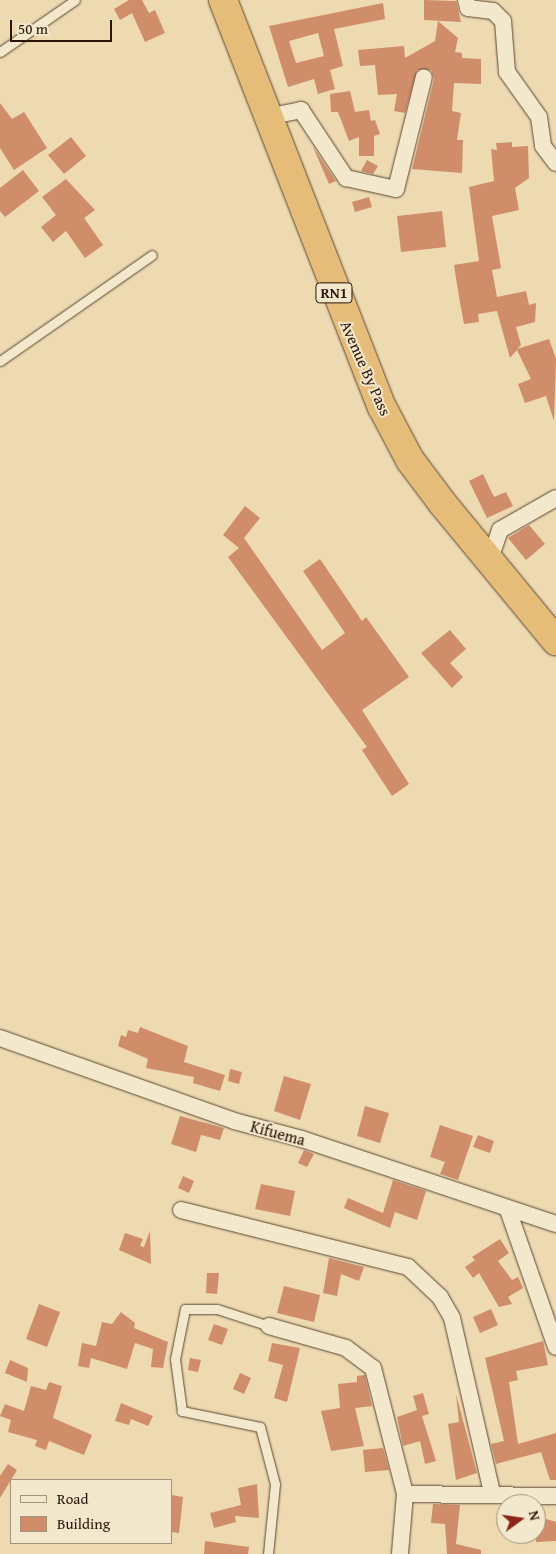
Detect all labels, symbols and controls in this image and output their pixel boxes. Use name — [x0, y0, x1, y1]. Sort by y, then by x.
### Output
scale bar — [12, 10, 115, 42]
text: 50 m — [18, 18, 48, 39]
road number: RN1 — [315, 280, 353, 306]
street label: Avenue By Pass — [336, 317, 396, 419]
street label: Kifuema — [249, 1116, 307, 1150]
legend — [10, 1479, 172, 1544]
text: Road — [57, 1488, 88, 1509]
north arrow — [496, 1494, 546, 1544]
text: N — [524, 1509, 545, 1523]
text: Building — [57, 1513, 110, 1534]

